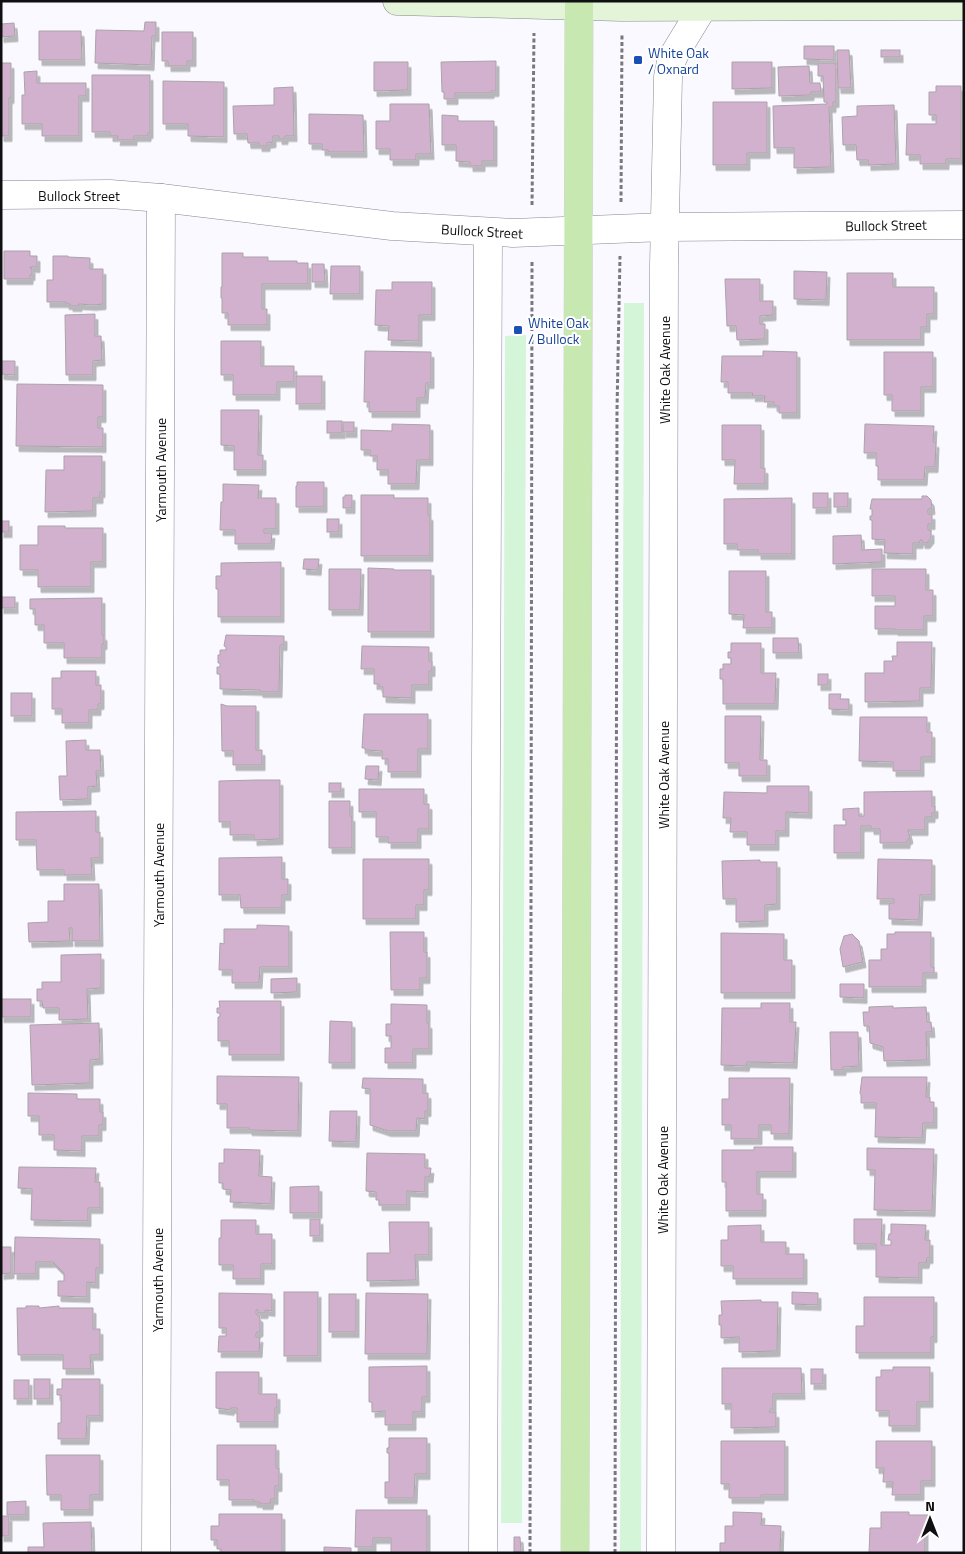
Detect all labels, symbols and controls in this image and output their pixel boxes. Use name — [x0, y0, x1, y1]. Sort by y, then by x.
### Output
place label: White Oak / Oxnard — [648, 42, 709, 79]
marker: White Oak / Oxnard — [632, 54, 644, 66]
street label: Bullock Street — [38, 185, 120, 206]
street label: Bullock Street — [845, 214, 927, 236]
street label: Bullock Street — [441, 218, 524, 244]
place label: White Oak / Bullock — [528, 312, 589, 349]
street label: White Oak Avenue — [654, 316, 675, 424]
marker: White Oak / Bullock — [512, 324, 524, 336]
street label: Yarmouth Avenue — [150, 418, 171, 522]
street label: White Oak Avenue — [653, 721, 674, 829]
street label: Yarmouth Avenue — [148, 823, 169, 927]
street label: White Oak Avenue — [652, 1126, 673, 1234]
street label: Yarmouth Avenue — [147, 1228, 168, 1332]
north arrow — [905, 1494, 955, 1544]
text: N — [925, 1495, 935, 1516]

